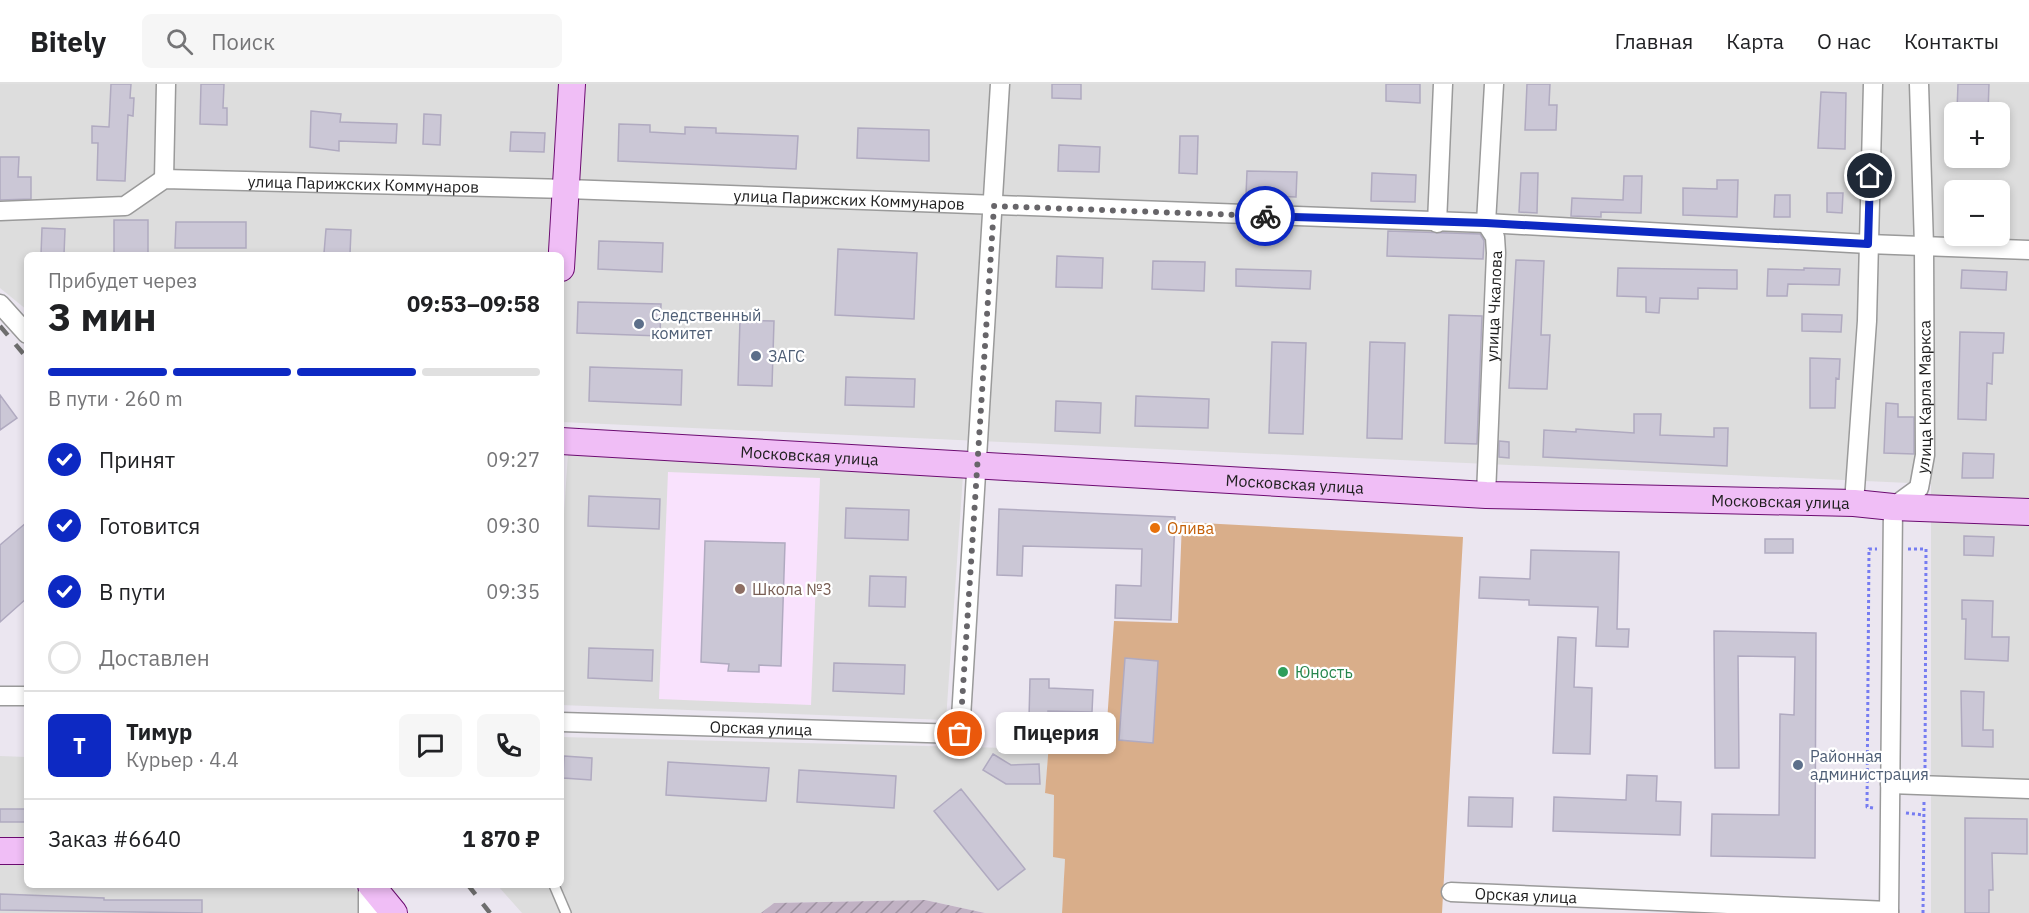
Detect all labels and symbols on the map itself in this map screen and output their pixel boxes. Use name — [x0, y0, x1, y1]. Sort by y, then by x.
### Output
pin — [1844, 150, 1895, 201]
street label: улица Парижских Коммунаров — [248, 171, 479, 197]
street label: улица Парижских Коммунаров — [733, 185, 965, 214]
courier — [1235, 186, 1295, 246]
street label: улица Чкалова — [1482, 250, 1506, 362]
place label: Следственный комитет — [651, 305, 762, 343]
marker: Следственный комитет — [632, 317, 646, 331]
street label: улица Карла Маркса — [1912, 319, 1935, 475]
place label: ЗАГС — [768, 346, 805, 366]
marker: ЗАГС — [749, 349, 763, 363]
street label: Московская улица — [740, 441, 880, 470]
street label: Московская улица — [1225, 470, 1365, 498]
street label: Московская улица — [1711, 490, 1850, 513]
place label: Олива — [1167, 518, 1214, 538]
marker: Олива — [1148, 521, 1162, 535]
place label: Школа №3 — [752, 579, 832, 599]
marker: Школа №3 — [733, 582, 747, 596]
place label: Юность — [1295, 662, 1353, 682]
marker: Юность — [1276, 665, 1290, 679]
pin — [934, 708, 985, 759]
callout: Пицерия — [996, 713, 1116, 755]
street label: Орская улица — [709, 716, 813, 740]
place label: Районная администрация — [1810, 746, 1929, 784]
marker: Районная администрация — [1791, 758, 1805, 772]
street label: Орская улица — [1474, 883, 1578, 907]

